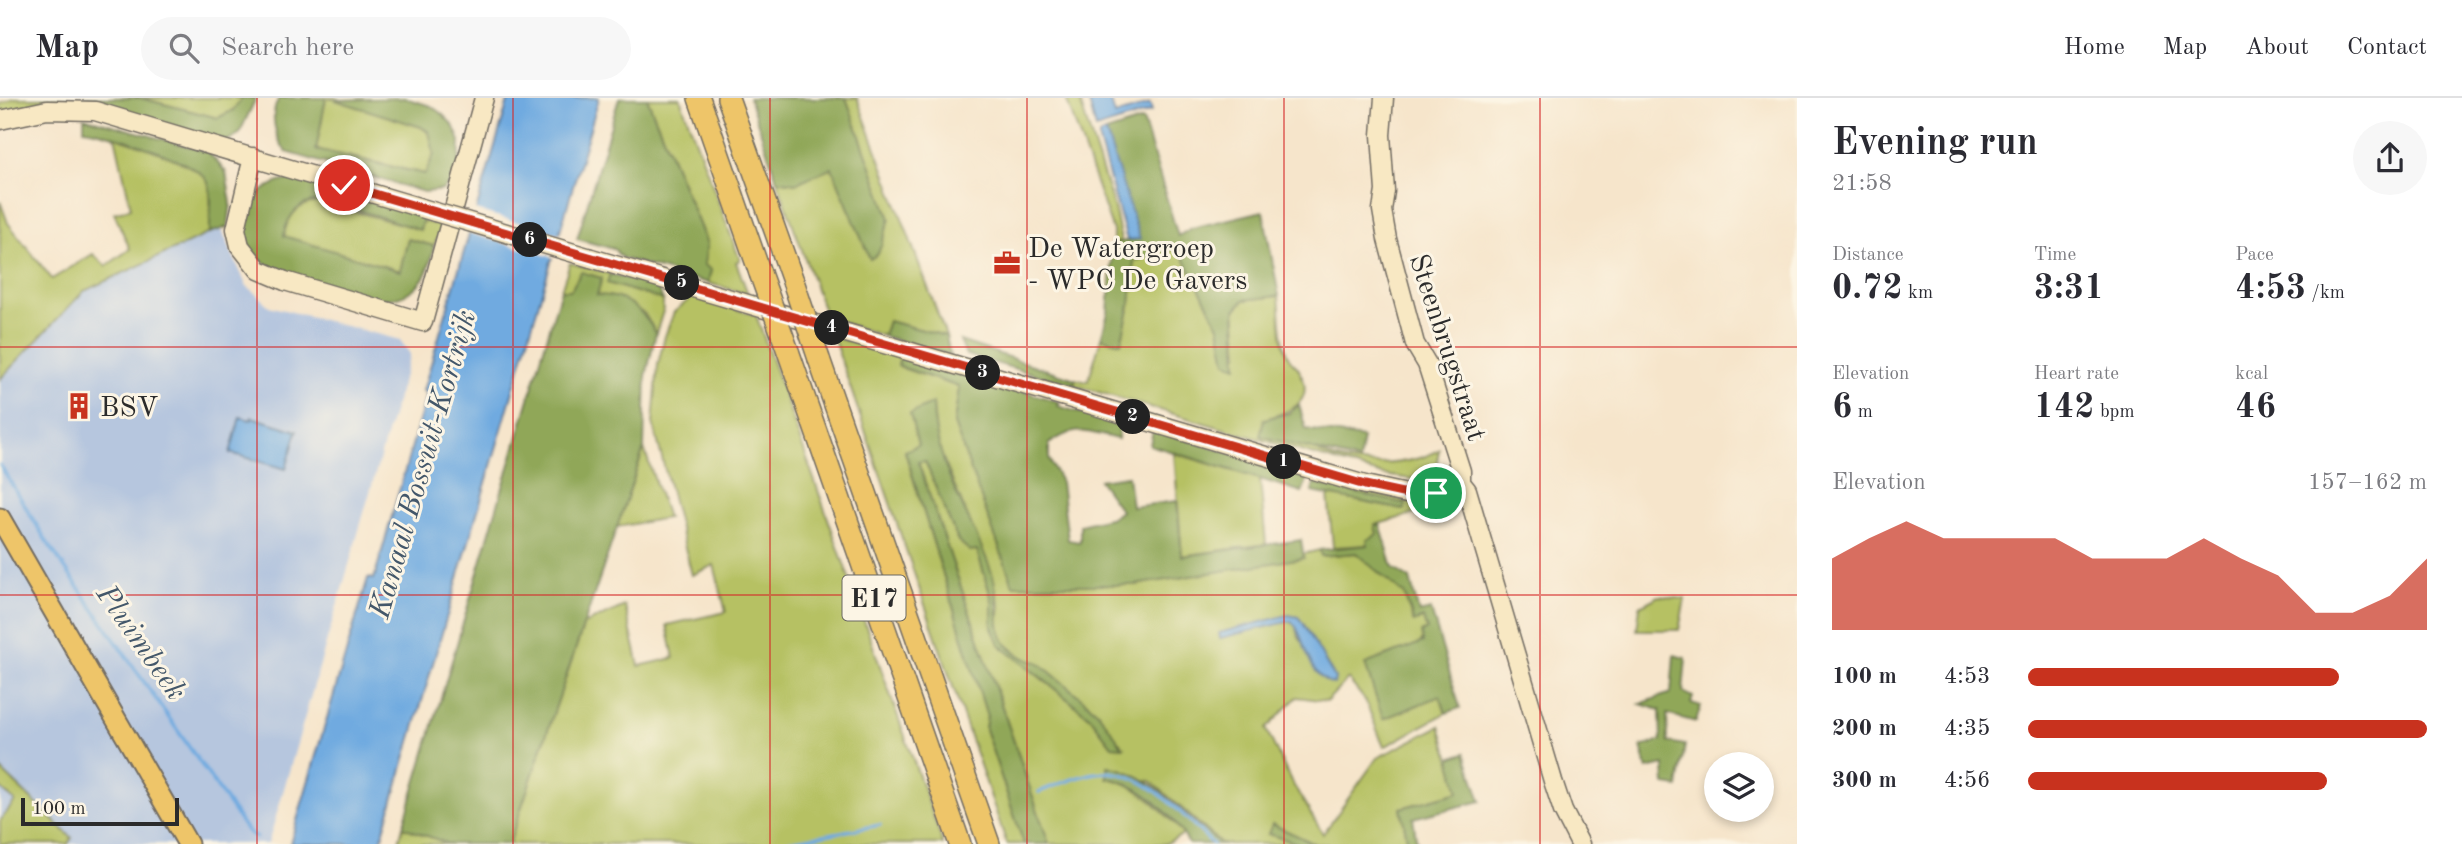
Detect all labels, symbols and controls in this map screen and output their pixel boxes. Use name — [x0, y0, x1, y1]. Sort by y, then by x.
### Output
search box — [141, 17, 631, 80]
icon: search — [165, 29, 203, 67]
text: Map — [35, 32, 99, 65]
text: Search here — [221, 35, 354, 61]
text: Home — [2064, 36, 2125, 60]
text: Map — [2163, 36, 2207, 60]
text: About — [2245, 36, 2309, 60]
text: Contact — [2347, 36, 2427, 60]
button: share — [2353, 121, 2427, 195]
text: Evening run — [1832, 125, 2038, 163]
pin — [314, 155, 374, 215]
icon: check — [325, 166, 363, 204]
text: 21:58 — [1832, 172, 1892, 195]
pin: 6 — [512, 222, 548, 258]
text: 6 — [524, 230, 535, 249]
place label: De Watergroep - WPC De Gavers — [1028, 236, 1247, 296]
text: Distance — [1832, 246, 1904, 265]
text: Time — [2034, 246, 2076, 265]
text: Pace — [2235, 246, 2274, 265]
office icon: De Watergroep - WPC De Gavers — [992, 248, 1022, 278]
street label: Steenbrugstraat — [1403, 251, 1490, 445]
pin: 5 — [664, 266, 700, 300]
text: 0.72 — [1832, 271, 1903, 306]
text: 3:31 — [2034, 271, 2104, 306]
text: 4:53 — [2235, 271, 2306, 306]
text: 5 — [676, 273, 687, 292]
text: km — [1903, 284, 1933, 303]
text: /km — [2306, 284, 2345, 303]
water label: Kanaal Bossuit-Kortrijk — [365, 307, 482, 623]
pin: 4 — [814, 310, 850, 345]
text: 4 — [826, 318, 837, 337]
pin: 3 — [965, 356, 1000, 390]
text: 3 — [977, 363, 988, 382]
text: Elevation — [1832, 365, 1909, 384]
text: Heart rate — [2034, 365, 2119, 384]
text: kcal — [2235, 365, 2268, 384]
text: 6 — [1832, 390, 1852, 425]
text: 142 — [2034, 390, 2095, 425]
text: 46 — [2235, 390, 2276, 425]
building icon: BSV — [64, 391, 94, 421]
place label: BSV — [100, 395, 158, 423]
pin: 2 — [1116, 400, 1150, 434]
text: m — [1852, 403, 1873, 422]
text: bpm — [2095, 403, 2135, 422]
text: 2 — [1127, 407, 1138, 426]
pin: 1 — [1266, 444, 1302, 480]
text: 1 — [1278, 452, 1289, 471]
pin — [1406, 463, 1466, 523]
text: Elevation — [1832, 471, 1926, 494]
text: 157–162 m — [2308, 471, 2427, 494]
icon: arrive — [1417, 474, 1455, 512]
road number: E17 — [842, 576, 906, 620]
water label: Pluimbeek — [89, 579, 191, 706]
text: 100 m — [1832, 665, 1897, 688]
text: 4:53 — [1944, 665, 1990, 688]
text: 200 m — [1832, 717, 1897, 740]
text: 4:35 — [1944, 717, 1990, 740]
map controls — [1704, 752, 1774, 822]
button: layers — [1704, 752, 1774, 822]
text: 300 m — [1832, 769, 1897, 792]
text: 4:56 — [1944, 769, 1990, 792]
scale bar — [21, 795, 178, 827]
text: 100 m — [32, 800, 85, 819]

